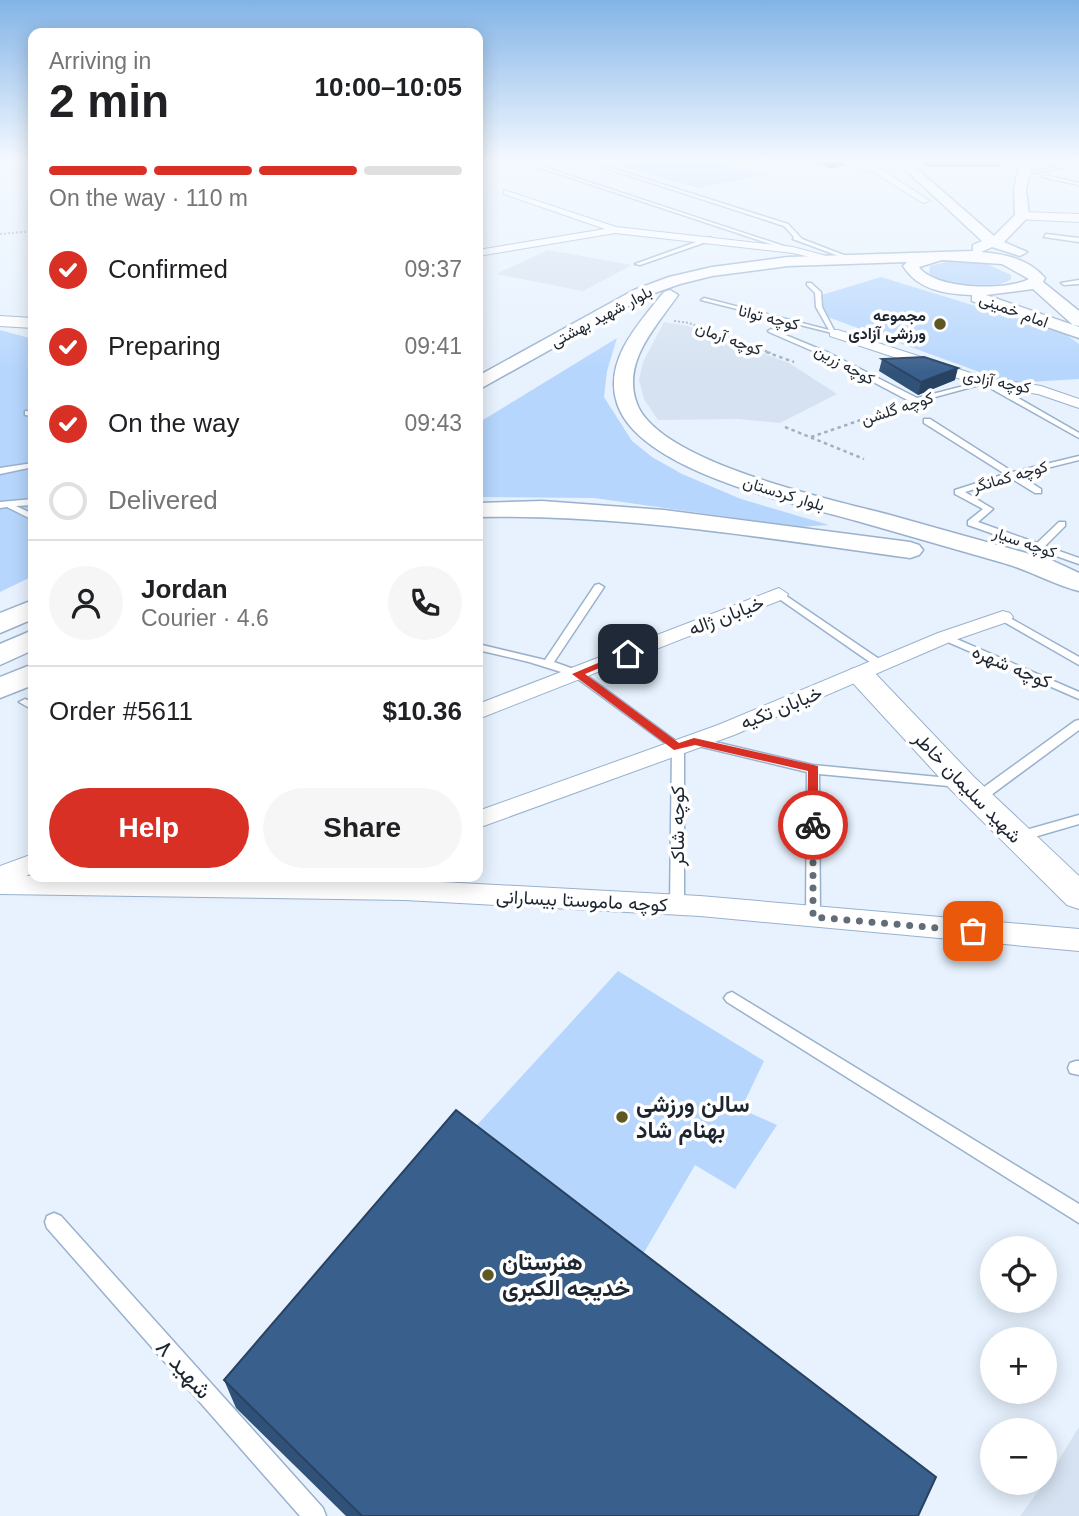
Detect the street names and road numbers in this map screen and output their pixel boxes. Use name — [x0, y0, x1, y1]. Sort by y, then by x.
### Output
street label: بلوار شهید بهشتی — [548, 283, 656, 352]
street label: امام خمینی — [976, 290, 1050, 333]
street label: کوچه توانا — [736, 302, 801, 336]
street label: کوچه آرمان — [692, 319, 764, 361]
street label: کوچه زرین — [811, 341, 878, 390]
street label: کوچه آزادی — [961, 367, 1032, 399]
street label: کوچه گلشن — [859, 389, 936, 431]
street label: کوچه کمانگر — [970, 458, 1050, 498]
street label: بلوار کردستان — [741, 473, 827, 516]
street label: کوچه سیار — [989, 523, 1059, 564]
street label: خیابان ژاله — [686, 592, 767, 640]
street label: کوچه شهره — [968, 640, 1055, 695]
street label: خیابان تکیه — [737, 682, 825, 734]
street label: شهید سلیمان خاطر — [908, 727, 1026, 848]
street label: کوچه شاکر — [667, 786, 691, 867]
street label: کوچه ماموستا بیسارانی — [495, 886, 668, 918]
street label: شهید ۸ — [149, 1334, 217, 1405]

